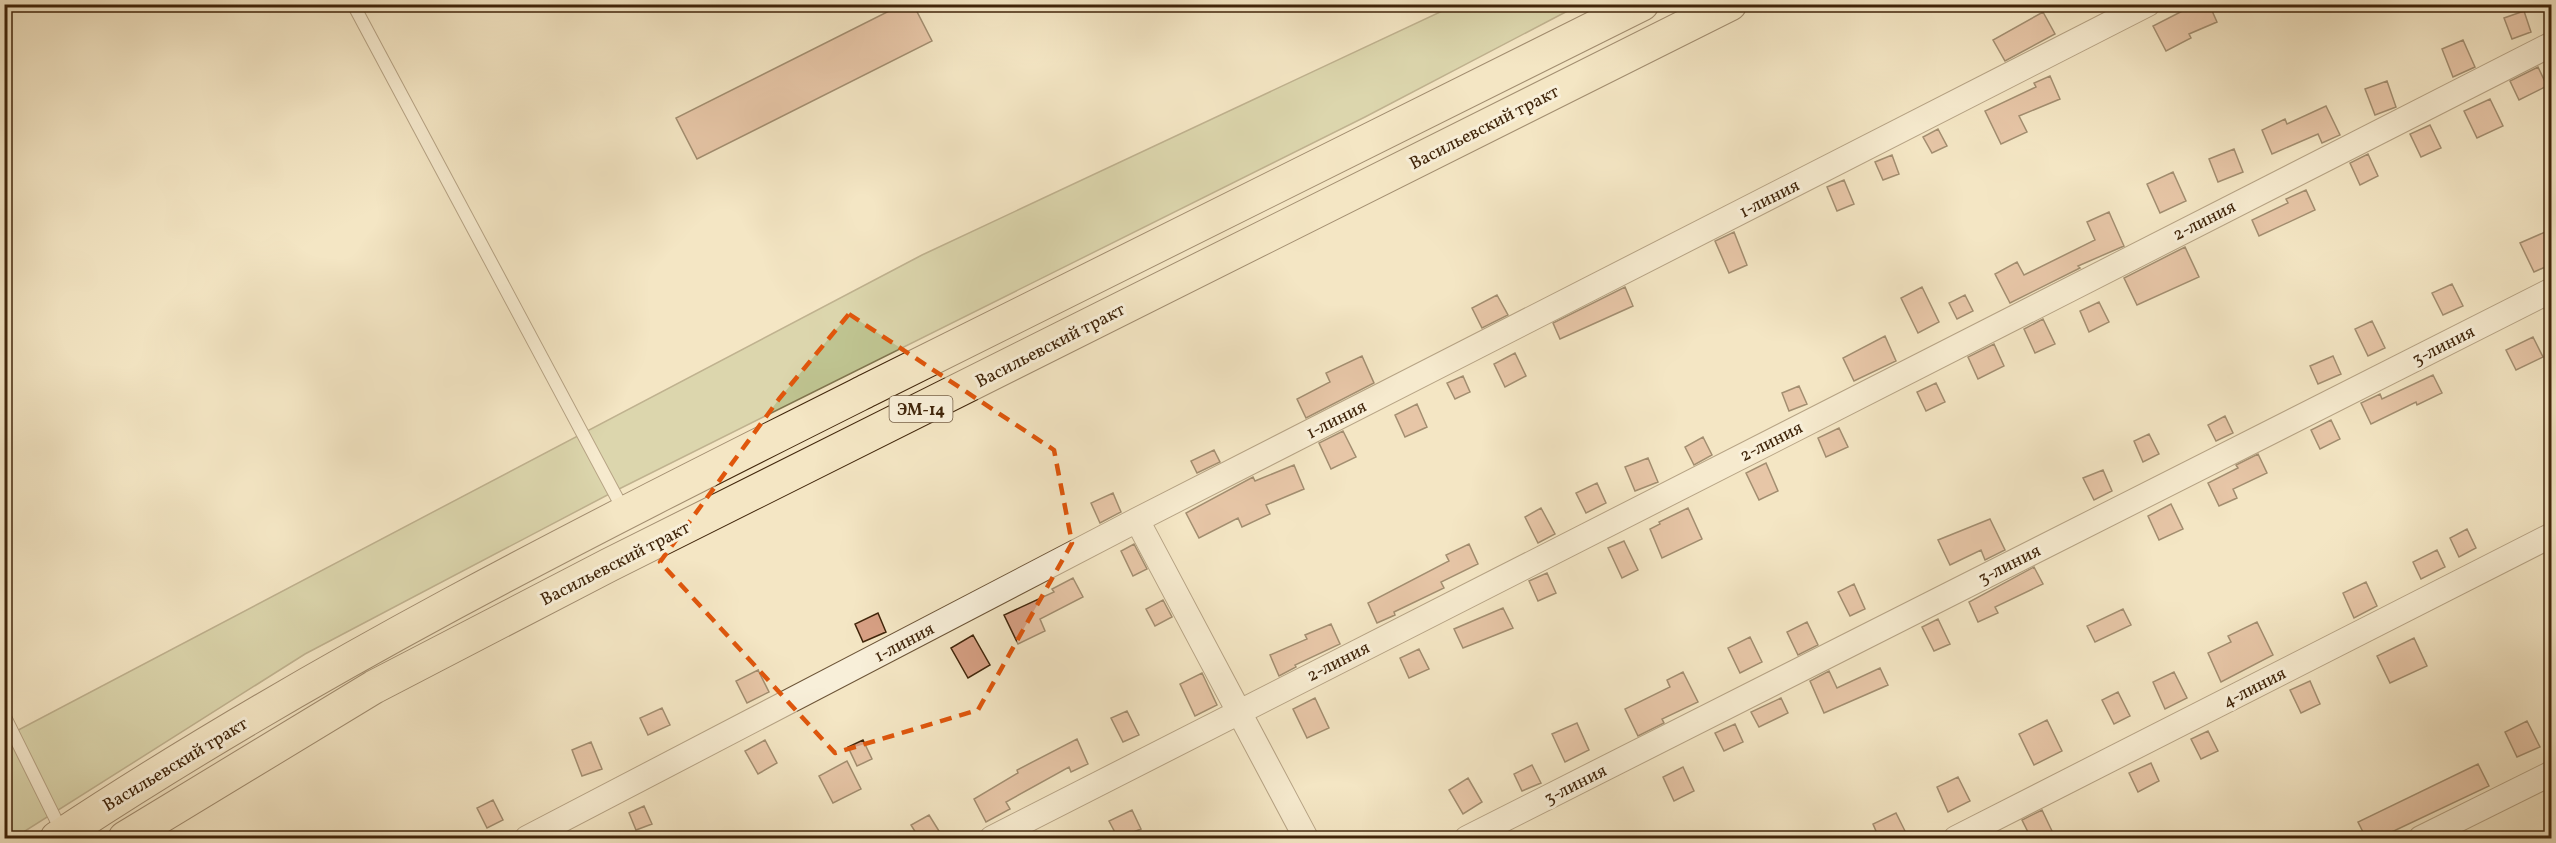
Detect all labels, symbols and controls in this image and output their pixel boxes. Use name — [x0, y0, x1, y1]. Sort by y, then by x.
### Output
street label: Васильевский тракт — [1405, 80, 1564, 177]
street label: 1-линия — [1735, 174, 1804, 225]
street label: 2-линия — [2169, 195, 2241, 248]
street label: Васильевский тракт — [971, 298, 1130, 395]
street label: 3-линия — [2408, 320, 2479, 373]
street label: 1-линия — [1302, 395, 1371, 446]
road number: ЭМ-14 — [890, 396, 952, 422]
street label: 2-линия — [1736, 416, 1808, 469]
street label: Васильевский тракт — [536, 516, 695, 613]
street label: 3-линия — [1974, 539, 2045, 592]
street label: 1-линия — [870, 617, 939, 670]
street label: 2-линия — [1303, 636, 1375, 689]
street label: 4-линия — [2219, 662, 2291, 715]
street label: Васильевский тракт — [99, 712, 253, 818]
street label: 3-линия — [1540, 759, 1611, 812]

